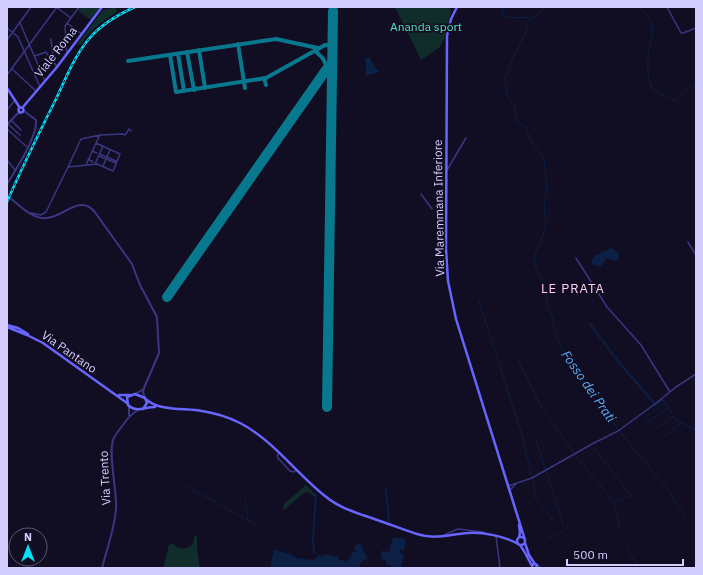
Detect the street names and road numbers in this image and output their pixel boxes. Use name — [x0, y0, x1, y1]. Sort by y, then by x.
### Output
street label: Viale Roma — [31, 23, 81, 80]
street label: Via Maremmana Inferiore — [430, 139, 447, 277]
street label: Via Pantano — [39, 327, 100, 376]
street label: Via Trento — [96, 450, 113, 506]

